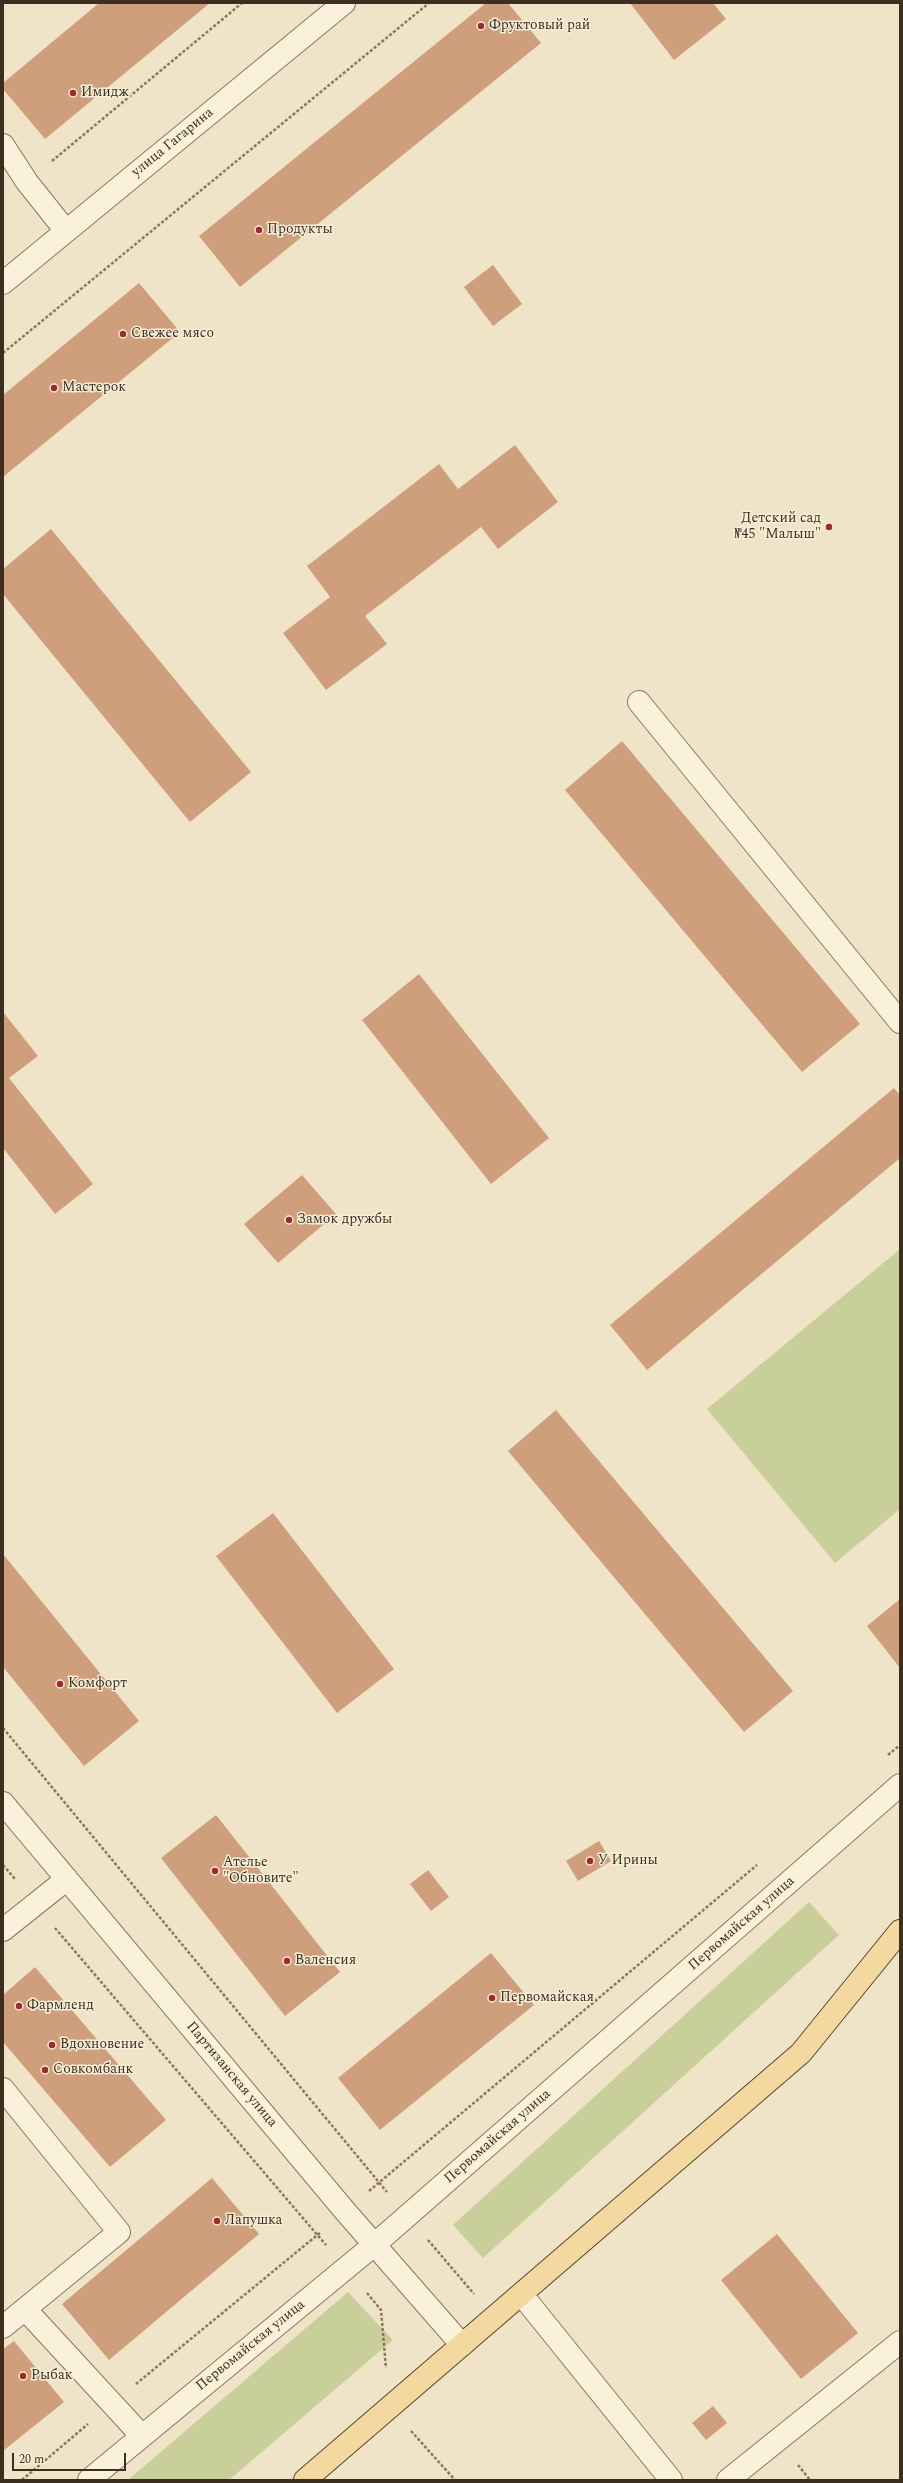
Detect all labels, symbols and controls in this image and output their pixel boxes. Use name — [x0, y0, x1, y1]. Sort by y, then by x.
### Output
place label: Фруктовый рай — [489, 18, 590, 34]
marker: Фруктовый рай — [476, 21, 486, 31]
place label: Имидж — [81, 85, 129, 101]
marker: Имидж — [68, 88, 78, 98]
street label: улица Гагарина — [129, 105, 217, 181]
place label: Продукты — [267, 222, 333, 238]
marker: Продукты — [254, 225, 264, 235]
place label: Свежее мясо — [131, 326, 214, 342]
marker: Свежее мясо — [118, 329, 128, 339]
place label: Мастерок — [62, 380, 126, 396]
marker: Мастерок — [49, 383, 59, 393]
place label: Детский сад №45 "Малыш" — [735, 511, 821, 544]
marker: Детский сад №45 "Малыш" — [824, 522, 834, 532]
place label: Замок дружбы — [297, 1212, 392, 1228]
marker: Замок дружбы — [284, 1215, 294, 1225]
place label: Комфорт — [68, 1676, 127, 1692]
marker: Комфорт — [55, 1679, 65, 1689]
place label: У Ирины — [598, 1853, 658, 1869]
place label: Ателье "Обновите" — [223, 1855, 299, 1888]
marker: У Ирины — [585, 1856, 595, 1866]
marker: Ателье "Обновите" — [210, 1866, 220, 1876]
street label: Первомайская улица — [685, 1873, 799, 1975]
place label: Валенсия — [295, 1953, 356, 1969]
marker: Валенсия — [282, 1956, 292, 1966]
place label: Первомайская — [500, 1990, 594, 2006]
marker: Первомайская — [487, 1993, 497, 2003]
place label: Фармленд — [27, 1998, 94, 2014]
marker: Фармленд — [14, 2001, 24, 2011]
street label: Партизанская улица — [182, 2019, 280, 2131]
place label: Вдохновение — [60, 2037, 144, 2053]
marker: Вдохновение — [47, 2040, 57, 2050]
place label: Совкомбанк — [53, 2062, 133, 2078]
marker: Совкомбанк — [40, 2065, 50, 2075]
street label: Первомайская улица — [441, 2086, 555, 2188]
place label: Лапушка — [225, 2213, 282, 2229]
marker: Лапушка — [212, 2216, 222, 2226]
street label: Первомайская улица — [193, 2297, 309, 2395]
place label: Рыбак — [31, 2368, 73, 2384]
marker: Рыбак — [18, 2371, 28, 2381]
scale bar — [14, 2445, 128, 2471]
text: 20 m — [19, 2450, 44, 2469]

